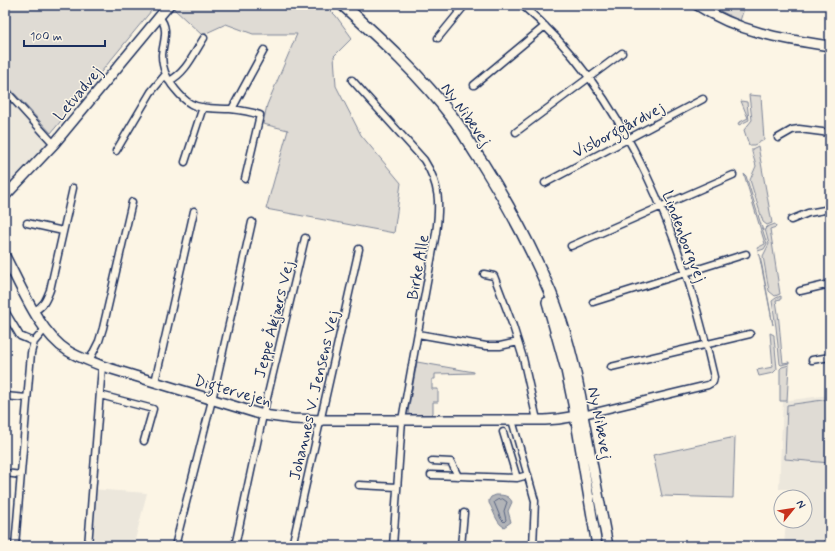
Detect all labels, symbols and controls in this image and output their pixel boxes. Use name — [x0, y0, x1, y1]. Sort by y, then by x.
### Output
scale bar — [24, 22, 105, 48]
text: 100 m — [30, 29, 62, 45]
street label: Letvadvej — [49, 62, 107, 126]
street label: Ny Nibevej — [436, 79, 496, 151]
street label: Visborggårdvej — [569, 97, 669, 164]
street label: Lindenborgvej — [657, 188, 711, 285]
street label: Birke Alle — [402, 233, 435, 302]
street label: Jeppe Åkjærs Vej — [250, 258, 299, 380]
street label: Johannes V. Jensens Vej — [285, 308, 344, 482]
street label: Digtervejen — [191, 370, 274, 413]
street label: Ny Nibevej — [582, 385, 617, 461]
north arrow — [773, 489, 813, 529]
text: N — [793, 498, 809, 511]

